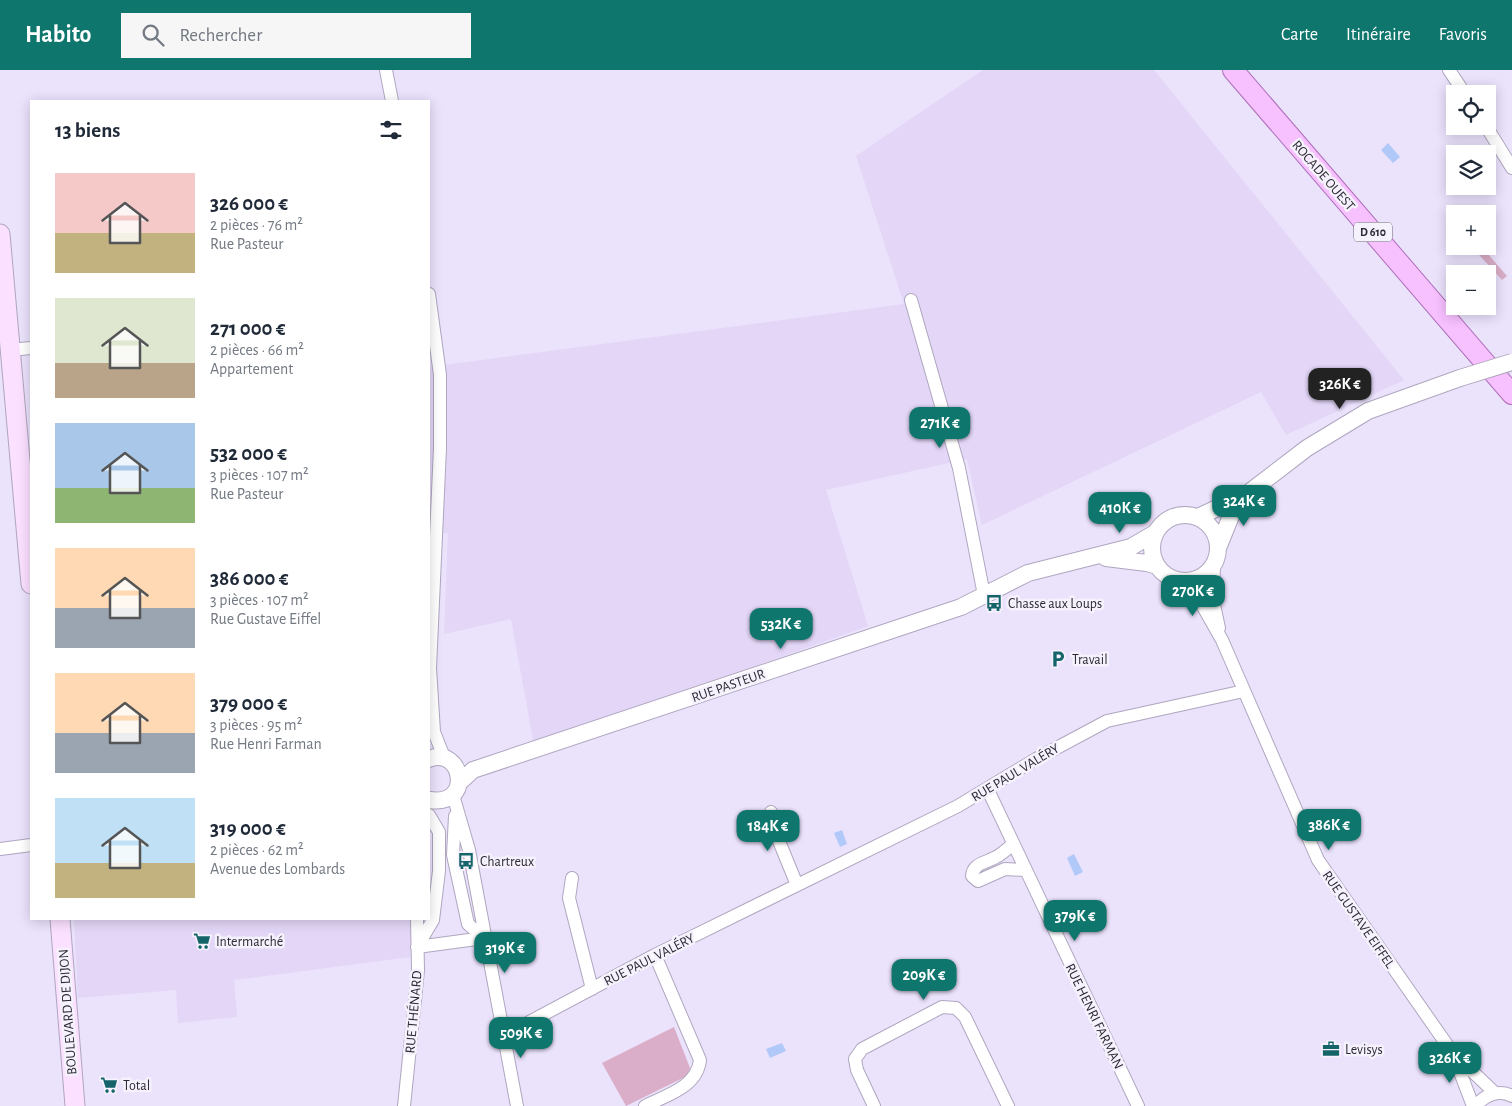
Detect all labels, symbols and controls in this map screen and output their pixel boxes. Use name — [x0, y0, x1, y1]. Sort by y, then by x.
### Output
search box — [121, 13, 471, 58]
icon: search — [139, 21, 167, 49]
text: Habito — [25, 23, 91, 47]
text: Rechercher — [179, 26, 262, 45]
text: Carte — [1281, 26, 1318, 44]
text: Itinéraire — [1346, 26, 1411, 44]
text: Favoris — [1439, 26, 1487, 44]
map controls — [1446, 85, 1496, 315]
button: locate — [1446, 85, 1496, 135]
icon: filters — [377, 116, 405, 144]
text: 13 biens — [55, 120, 120, 141]
street label: ROCADE OUEST — [1289, 138, 1357, 213]
button: layers — [1446, 145, 1496, 195]
icon: home — [95, 193, 155, 253]
text: 326 000 € — [210, 193, 288, 214]
button: + — [1446, 205, 1496, 255]
text: 2 pièces · 76 m² — [210, 217, 303, 233]
road number: D 610 — [1354, 222, 1392, 242]
text: Rue Pasteur — [210, 236, 283, 252]
button: − — [1446, 265, 1496, 315]
icon: home — [95, 318, 155, 378]
text: 271 000 € — [210, 318, 286, 339]
text: 2 pièces · 66 m² — [210, 342, 304, 358]
text: Appartement — [210, 361, 293, 377]
pin: 326K € — [1299, 368, 1381, 410]
text: 326K € — [1319, 376, 1361, 392]
pin: 271K € — [899, 406, 981, 449]
text: 271K € — [920, 415, 960, 431]
icon: home — [95, 443, 155, 503]
text: 532 000 € — [210, 443, 287, 464]
text: 3 pièces · 107 m² — [210, 467, 309, 483]
pin: 324K € — [1203, 484, 1285, 527]
text: Rue Pasteur — [210, 486, 283, 502]
pin: 410K € — [1079, 492, 1161, 534]
text: 324K € — [1223, 493, 1265, 509]
text: 410K € — [1099, 500, 1141, 516]
icon: home — [95, 568, 155, 628]
text: 386 000 € — [210, 568, 289, 589]
pin: 270K € — [1152, 574, 1234, 617]
text: 270K € — [1172, 583, 1214, 599]
text: 3 pièces · 107 m² — [210, 592, 309, 608]
bus stop icon: Chasse aux Loups — [984, 593, 1004, 613]
place label: Chasse aux Loups — [1008, 597, 1102, 611]
pin: 532K € — [740, 608, 822, 650]
text: Rue Gustave Eiffel — [210, 611, 321, 627]
text: 532K € — [761, 616, 801, 632]
parking icon: Travail — [1048, 649, 1068, 669]
place label: Travail — [1072, 653, 1108, 667]
street label: RUE PASTEUR — [690, 667, 767, 705]
icon: home — [95, 693, 155, 753]
text: 379 000 € — [210, 693, 287, 714]
text: 3 pièces · 95 m² — [210, 717, 302, 733]
text: Rue Henri Farman — [210, 736, 322, 752]
street label: RUE PAUL VALÉRY — [968, 738, 1062, 805]
pin: 386K € — [1288, 808, 1370, 851]
pin: 184K € — [727, 810, 809, 852]
text: 386K € — [1308, 817, 1350, 833]
icon: home — [95, 818, 155, 878]
text: 319 000 € — [210, 818, 286, 839]
text: 184K € — [748, 818, 788, 834]
text: 2 pièces · 62 m² — [210, 842, 304, 858]
bus stop icon: Chartreux — [456, 851, 476, 871]
place label: Chartreux — [480, 855, 534, 869]
text: Avenue des Lombards — [210, 861, 345, 877]
street label: RUE GUSTAVE EIFFEL — [1319, 868, 1397, 971]
pin: 379K € — [1034, 900, 1116, 942]
text: 379K € — [1055, 908, 1095, 924]
street label: RUE PAUL VALÉRY — [601, 928, 698, 989]
supermarket icon: Intermarché — [192, 931, 212, 951]
pin: 319K € — [464, 932, 546, 974]
place label: Intermarché — [216, 935, 283, 949]
text: 319K € — [485, 940, 525, 956]
street label: BOULEVARD DE DIJON — [57, 949, 79, 1075]
pin: 209K € — [883, 958, 965, 1001]
street label: RUE HENRI FARMAN — [1063, 962, 1126, 1071]
text: 209K € — [903, 967, 945, 983]
street label: RUE THÉNARD — [400, 970, 425, 1054]
pin: 509K € — [480, 1016, 562, 1059]
text: 509K € — [500, 1025, 542, 1041]
office icon: Levisys — [1321, 1039, 1341, 1059]
pin: 326K € — [1409, 1042, 1491, 1084]
place label: Levisys — [1345, 1043, 1383, 1057]
text: 326K € — [1429, 1050, 1471, 1066]
supermarket icon: Total — [99, 1075, 119, 1095]
place label: Total — [123, 1079, 150, 1093]

